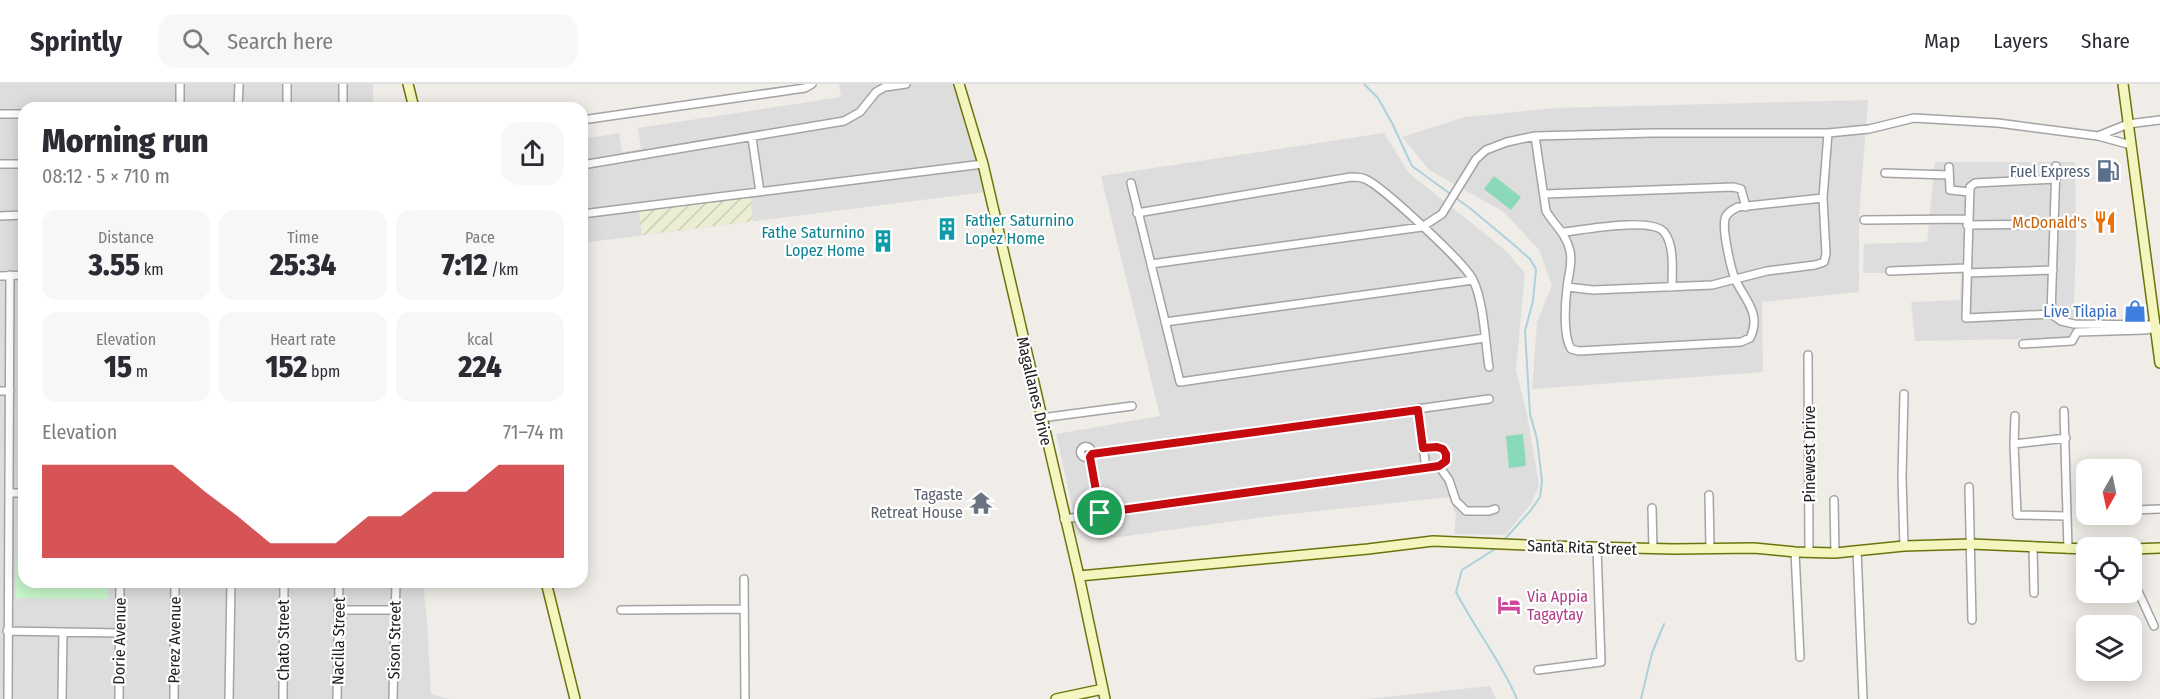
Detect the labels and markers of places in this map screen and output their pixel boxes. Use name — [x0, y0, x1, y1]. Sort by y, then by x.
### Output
fuel station icon: Fuel Express — [2095, 158, 2121, 184]
place label: Fuel Express — [2010, 162, 2090, 181]
restaurant icon: McDonald's — [2092, 209, 2118, 235]
place label: Father Saturnino Lopez Home — [965, 211, 1074, 248]
place label: McDonald's — [2012, 213, 2087, 232]
building icon: Father Saturnino Lopez Home — [934, 216, 960, 242]
place label: Fathe Saturnino Lopez Home — [762, 223, 865, 260]
building icon: Fathe Saturnino Lopez Home — [870, 228, 896, 254]
shop icon: Live Tilapia — [2122, 298, 2148, 324]
place label: Live Tilapia — [2043, 302, 2117, 321]
place label: Tagaste Retreat House — [870, 485, 963, 522]
pin — [1074, 487, 1125, 538]
temple icon: Tagaste Retreat House — [968, 490, 994, 516]
place label: Via Appia Tagaytay — [1527, 587, 1588, 624]
hotel icon: Via Appia Tagaytay — [1496, 592, 1522, 618]

